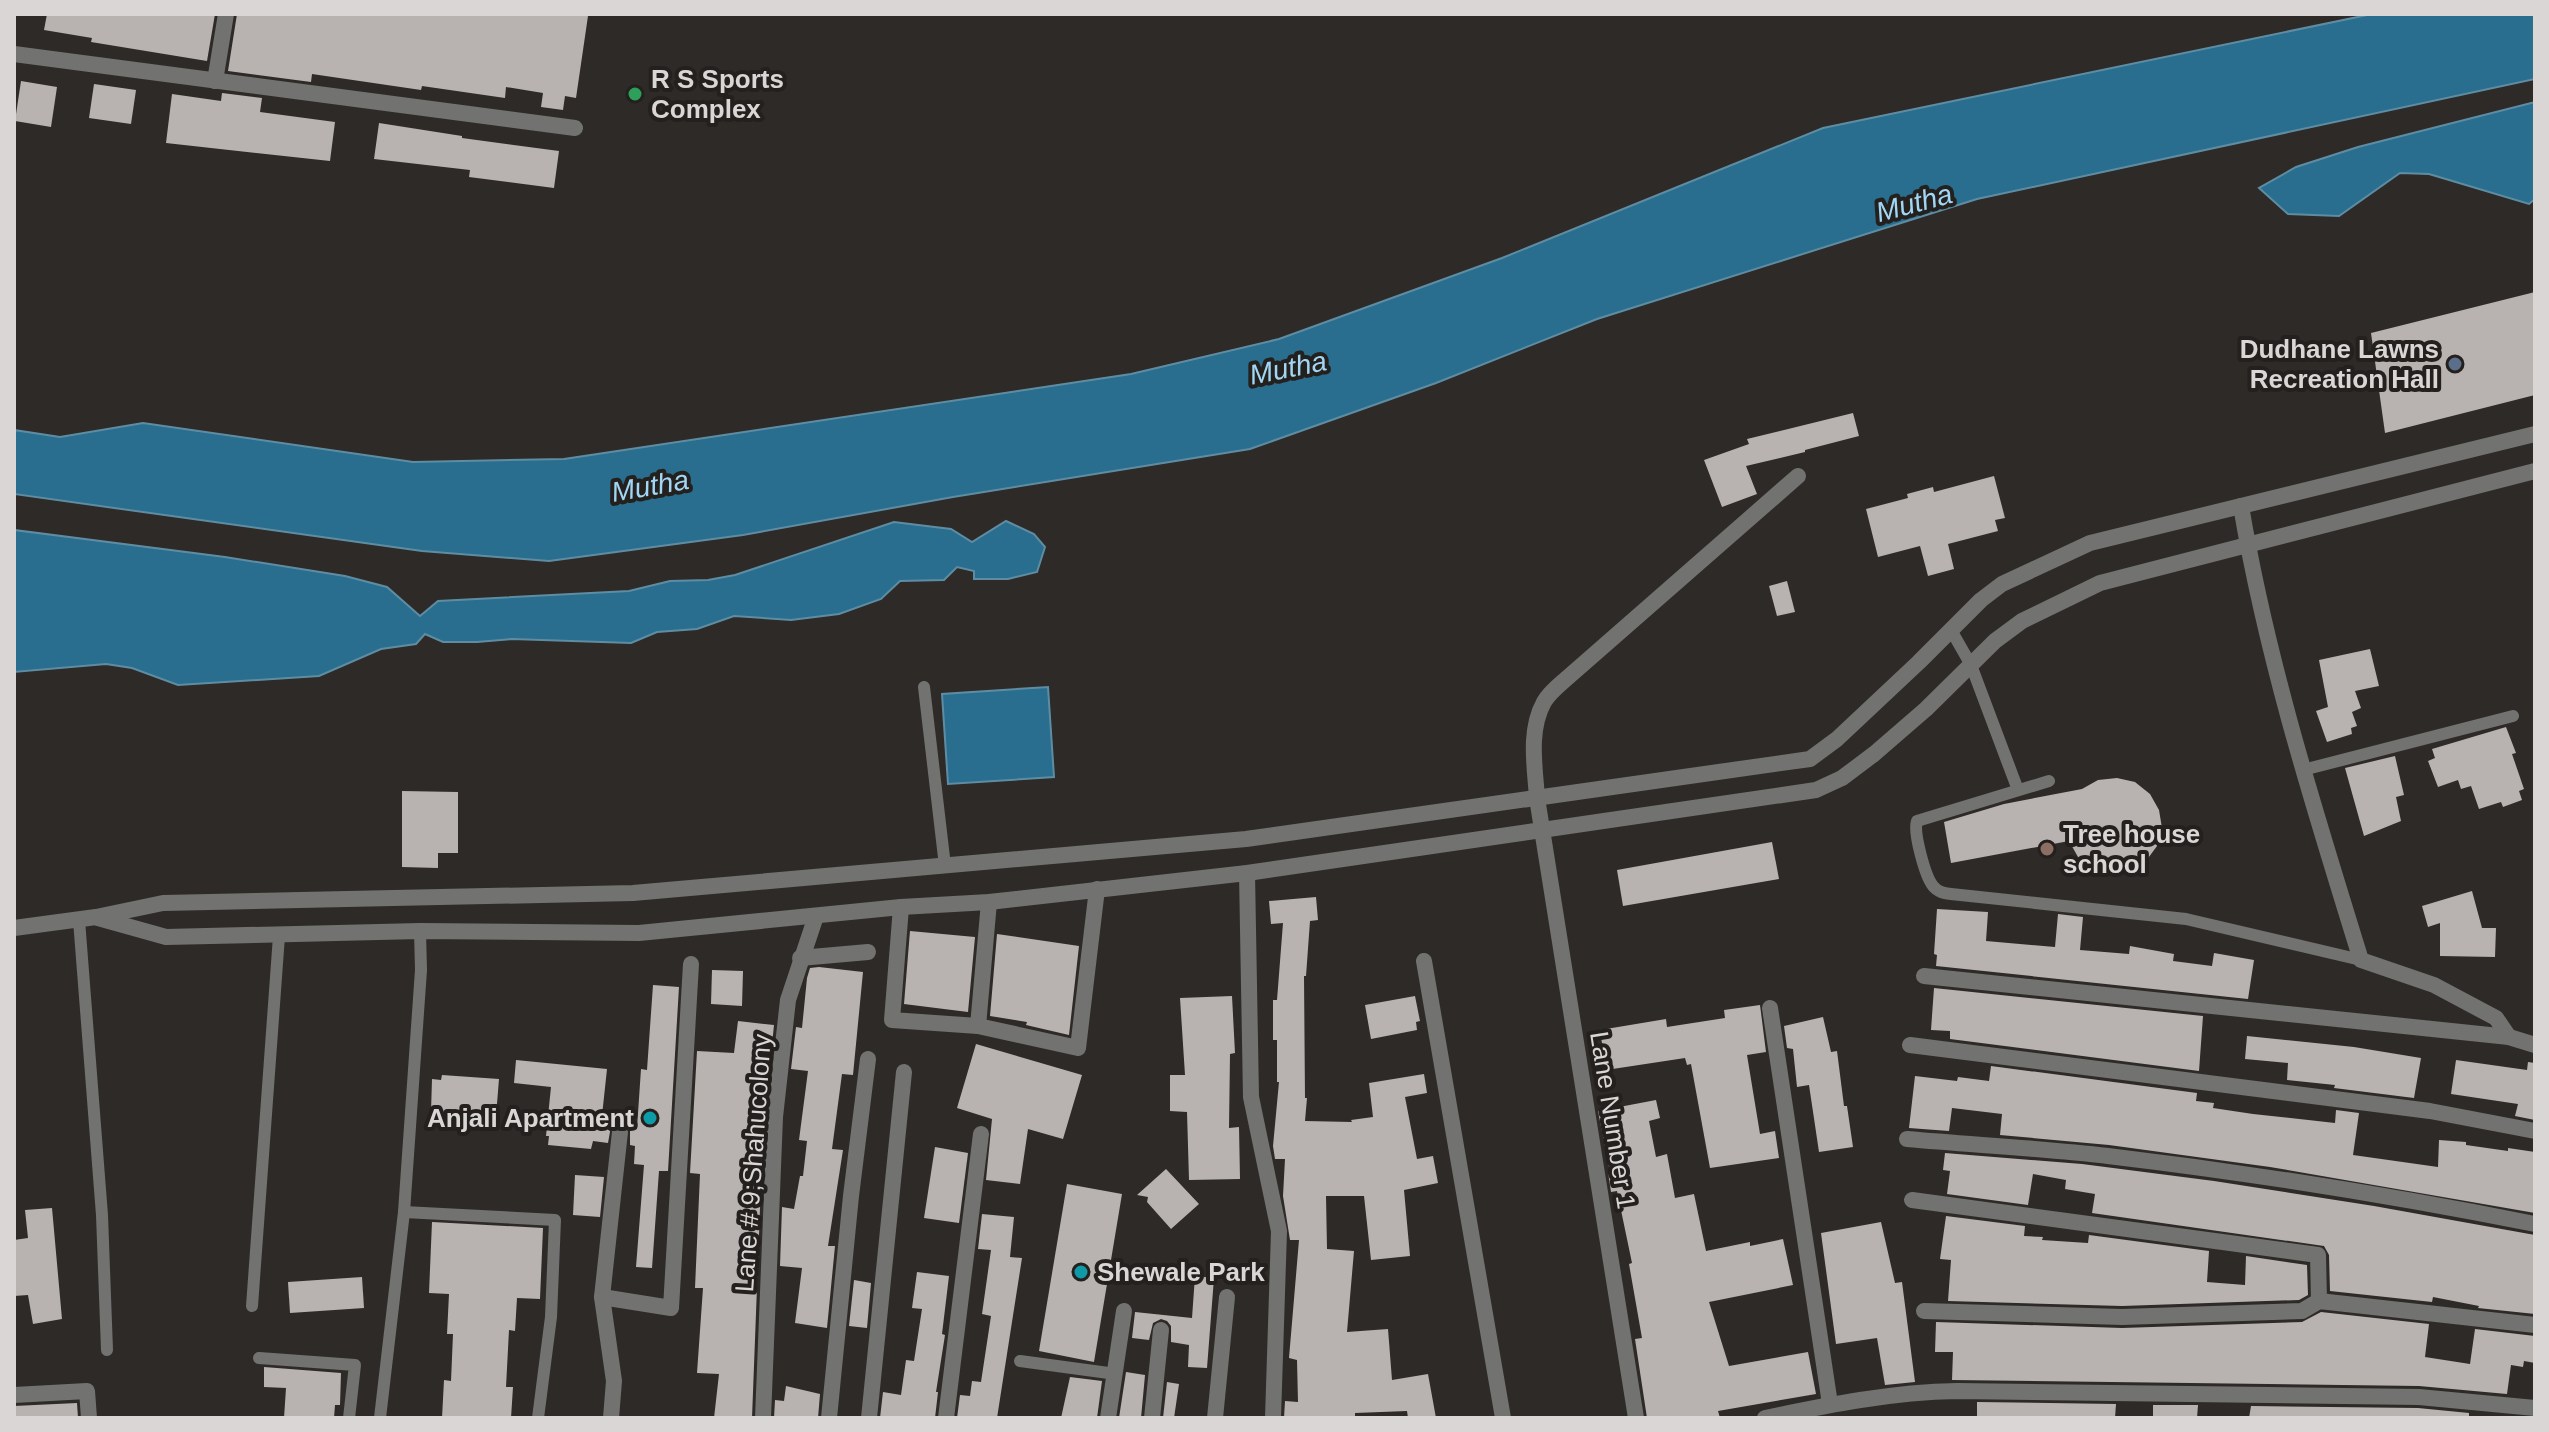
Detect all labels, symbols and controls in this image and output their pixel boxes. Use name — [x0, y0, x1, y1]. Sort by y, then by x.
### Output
place label: R S Sports Complex — [651, 64, 784, 124]
marker: R S Sports Complex — [626, 85, 644, 103]
water label: Mutha — [1872, 178, 1956, 228]
place label: Dudhane Lawns Recreation Hall — [2240, 334, 2439, 394]
water label: Mutha — [1247, 345, 1329, 391]
marker: Dudhane Lawns Recreation Hall — [2446, 355, 2464, 373]
water label: Mutha — [609, 464, 691, 508]
place label: Tree house school — [2063, 819, 2200, 879]
marker: Tree house school — [2038, 840, 2056, 858]
street label: Lane Number 1 — [1584, 1029, 1642, 1211]
street label: Lane # 9;Shahucolony — [729, 1033, 777, 1293]
place label: Anjali Apartment — [427, 1103, 634, 1133]
marker: Anjali Apartment — [641, 1109, 659, 1127]
place label: Shewale Park — [1097, 1257, 1265, 1287]
marker: Shewale Park — [1072, 1263, 1090, 1281]

